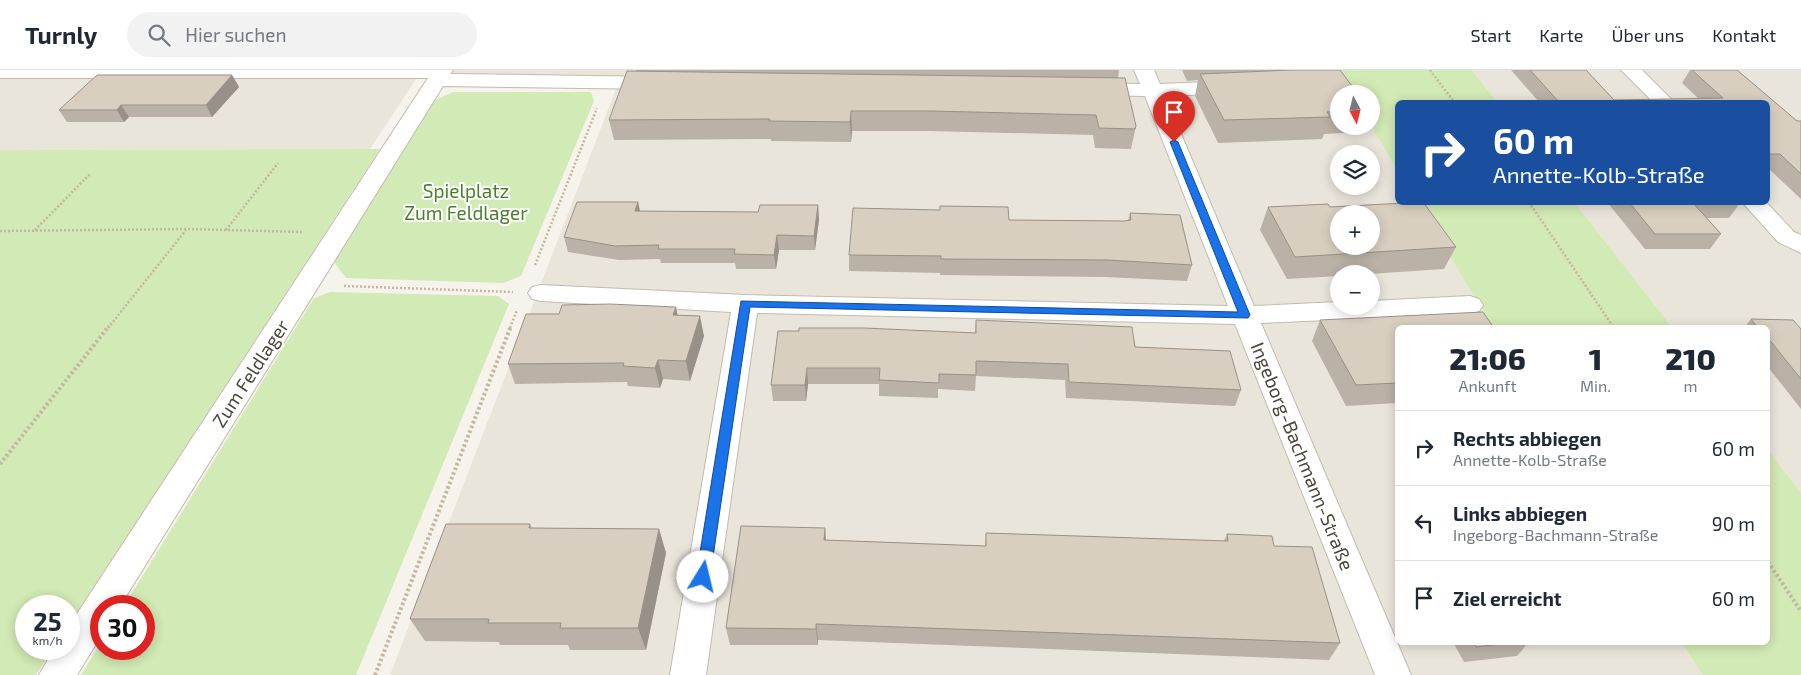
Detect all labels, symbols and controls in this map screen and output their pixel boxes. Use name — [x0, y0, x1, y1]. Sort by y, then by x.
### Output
search box — [127, 12, 477, 57]
text: Turnly — [25, 20, 97, 49]
icon: search — [145, 21, 173, 49]
text: Hier suchen — [185, 23, 286, 46]
text: Start — [1470, 24, 1511, 46]
text: Karte — [1539, 24, 1584, 46]
text: Über uns — [1612, 24, 1684, 46]
text: Kontakt — [1712, 24, 1776, 46]
north arrow — [1330, 85, 1380, 135]
map controls — [1330, 85, 1380, 315]
pin — [1153, 91, 1195, 142]
icon: arrive — [1160, 98, 1188, 126]
text: 60 m — [1493, 119, 1574, 161]
icon: right — [1410, 120, 1475, 185]
button: layers — [1330, 145, 1380, 195]
text: Annette-Kolb-Straße — [1493, 161, 1705, 187]
park label: Spielplatz Zum Feldlager — [404, 179, 528, 224]
button: + — [1330, 205, 1380, 255]
button: − — [1330, 265, 1380, 315]
street label: Zum Feldlager — [207, 315, 293, 431]
street label: Ingeborg-Bachmann-Straße — [1247, 339, 1359, 573]
text: 21:06 — [1449, 340, 1526, 376]
text: 1 — [1589, 340, 1602, 376]
text: 210 — [1665, 340, 1716, 376]
text: Ankunft — [1459, 376, 1517, 395]
text: Min. — [1580, 376, 1611, 395]
text: m — [1683, 376, 1698, 395]
text: Rechts abbiegen — [1453, 427, 1601, 450]
icon: right — [1410, 434, 1438, 462]
text: 60 m — [1712, 437, 1755, 460]
text: Annette-Kolb-Straße — [1453, 450, 1607, 469]
text: Links abbiegen — [1453, 502, 1587, 525]
icon: left — [1410, 509, 1438, 537]
text: 90 m — [1712, 512, 1755, 535]
text: Ingeborg-Bachmann-Straße — [1453, 525, 1658, 544]
position arrow — [676, 550, 728, 602]
icon: arrive — [1410, 584, 1438, 612]
text: Ziel erreicht — [1453, 587, 1562, 610]
text: 60 m — [1712, 587, 1755, 610]
speed limit sign: 30 — [90, 595, 155, 660]
text: 25 — [33, 606, 62, 636]
text: km/h — [33, 633, 62, 647]

